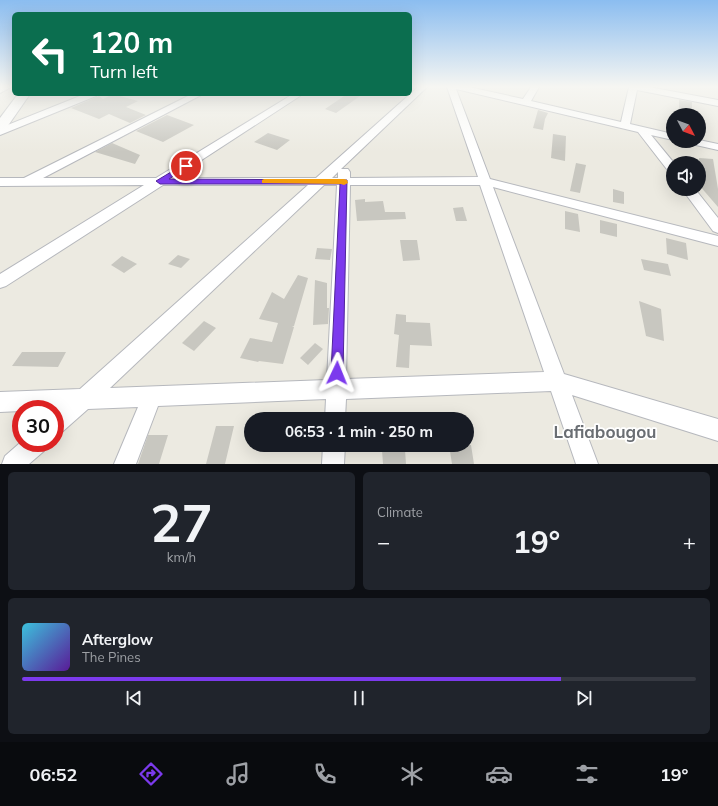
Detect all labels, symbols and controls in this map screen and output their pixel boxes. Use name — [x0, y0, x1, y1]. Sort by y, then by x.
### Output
text: 120 m — [90, 25, 173, 60]
icon: left — [24, 28, 76, 80]
text: Turn left — [90, 60, 158, 83]
north arrow — [666, 108, 706, 148]
map controls — [666, 108, 706, 196]
pin — [169, 149, 203, 183]
icon: arrive — [175, 155, 197, 177]
button: sound — [666, 156, 706, 196]
position arrow — [316, 352, 358, 394]
speed limit sign: 30 — [12, 400, 64, 452]
district label: Lafiabougou — [554, 421, 656, 442]
text: 06:53 · 1 min · 250 m — [285, 422, 433, 441]
text: 27 — [150, 490, 213, 555]
text: Climate — [377, 504, 423, 520]
text: 19° — [513, 523, 560, 561]
text: − — [377, 528, 390, 556]
text: + — [683, 528, 696, 556]
text: km/h — [167, 549, 196, 565]
text: Afterglow — [82, 630, 153, 649]
text: The Pines — [82, 649, 141, 665]
icon: previous — [123, 687, 145, 709]
icon: pause — [348, 687, 370, 709]
icon: next — [573, 687, 595, 709]
icon: directions — [137, 760, 165, 788]
icon: music — [224, 760, 252, 788]
icon: phone — [311, 760, 339, 788]
icon: climate — [398, 760, 426, 788]
icon: car — [485, 760, 513, 788]
icon: filters — [573, 760, 601, 788]
text: 06:52 — [30, 763, 77, 786]
text: 19° — [660, 763, 688, 786]

